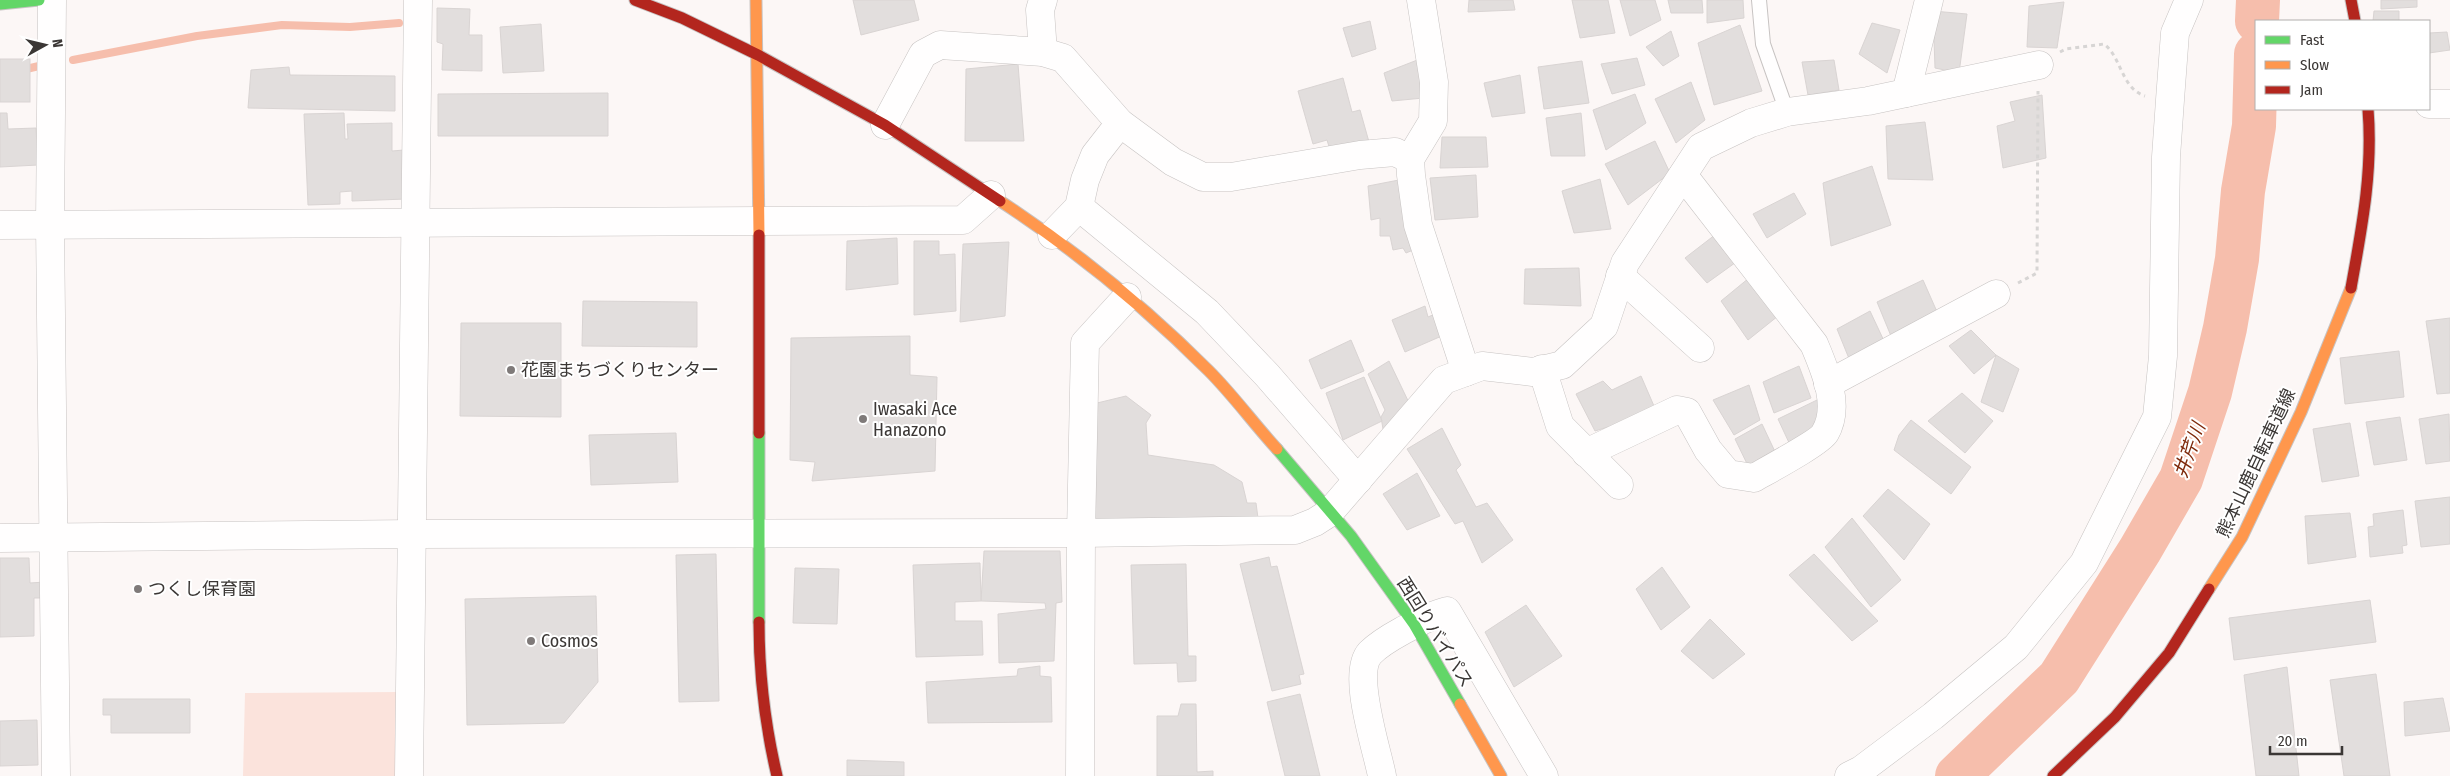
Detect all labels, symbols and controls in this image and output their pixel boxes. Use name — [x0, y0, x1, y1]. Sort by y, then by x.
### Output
north arrow — [20, 20, 70, 70]
legend — [2255, 20, 2430, 110]
text: Fast — [2300, 31, 2324, 49]
text: N — [48, 38, 66, 49]
text: Slow — [2300, 56, 2329, 74]
text: Jam — [2300, 81, 2323, 99]
place label: 花園まちづくりセンター — [521, 359, 719, 381]
marker: 花園まちづくりセンター — [505, 364, 517, 376]
street label: 熊本山鹿自転車道線 — [2212, 385, 2300, 541]
place label: Iwasaki Ace Hanazono — [873, 398, 957, 441]
marker: Iwasaki Ace Hanazono — [857, 413, 869, 425]
water label: 井芹川 — [2169, 418, 2211, 481]
street label: 西回りバイパス — [1392, 573, 1478, 691]
place label: つくし保育園 — [148, 578, 256, 600]
marker: つくし保育園 — [132, 583, 144, 595]
place label: Cosmos — [541, 630, 598, 652]
marker: Cosmos — [525, 635, 537, 647]
scale bar — [2270, 724, 2342, 756]
text: 20 m — [2278, 732, 2308, 750]

